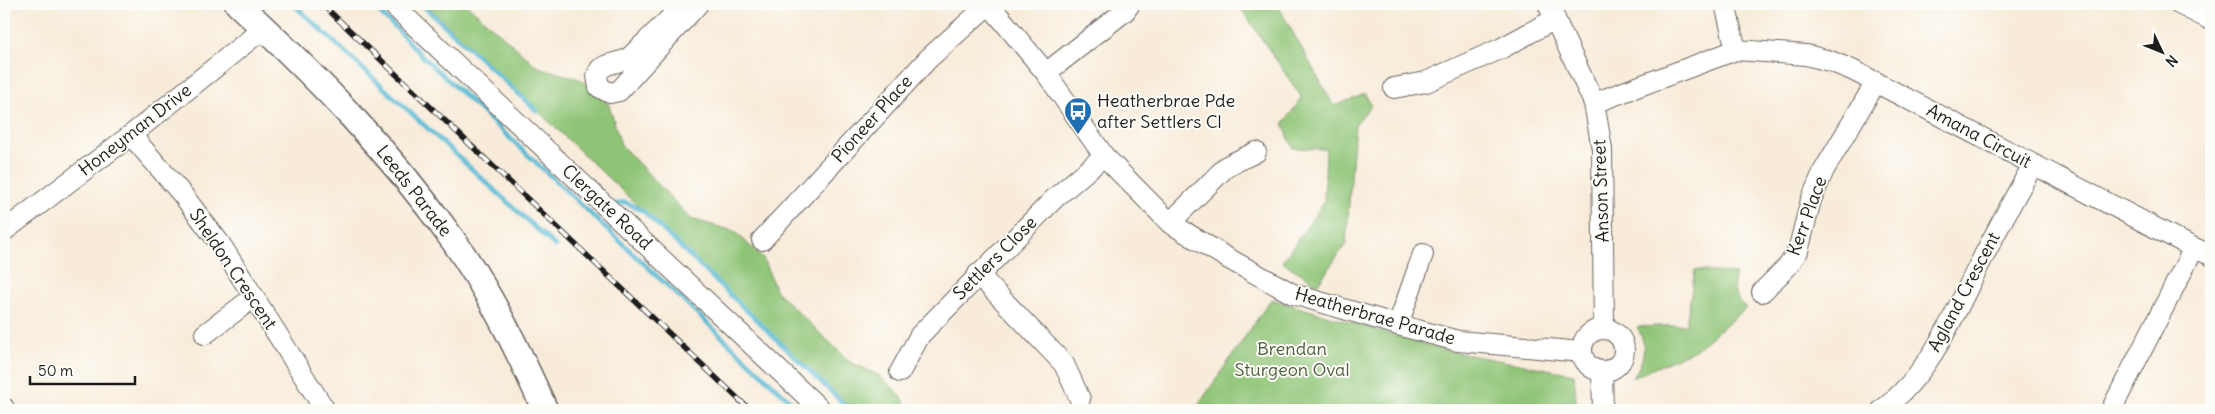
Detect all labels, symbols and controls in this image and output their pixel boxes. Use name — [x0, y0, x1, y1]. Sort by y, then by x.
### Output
north arrow — [2138, 28, 2188, 78]
text: N — [2162, 51, 2181, 71]
street label: Pioneer Place — [826, 70, 917, 167]
street label: Honeyman Drive — [74, 78, 196, 181]
place label: Heatherbrae Pde after Settlers Cl — [1097, 89, 1235, 133]
bus stop icon: Heatherbrae Pde after Settlers Cl — [1063, 96, 1093, 135]
street label: Amana Circuit — [1923, 98, 2036, 173]
street label: Anson Street — [1587, 139, 1614, 243]
street label: Leeds Parade — [371, 140, 457, 241]
street label: Clergate Road — [557, 159, 658, 255]
street label: Kerr Place — [1782, 173, 1832, 259]
street label: Sheldon Crescent — [185, 204, 282, 334]
street label: Settlers Close — [948, 211, 1041, 304]
street label: Agland Crescent — [1922, 228, 2005, 356]
street label: Heatherbrae Parade — [1292, 282, 1458, 349]
park label: Brendan Sturgeon Oval — [1235, 337, 1349, 381]
scale bar — [30, 354, 135, 386]
text: 50 m — [38, 361, 73, 380]

